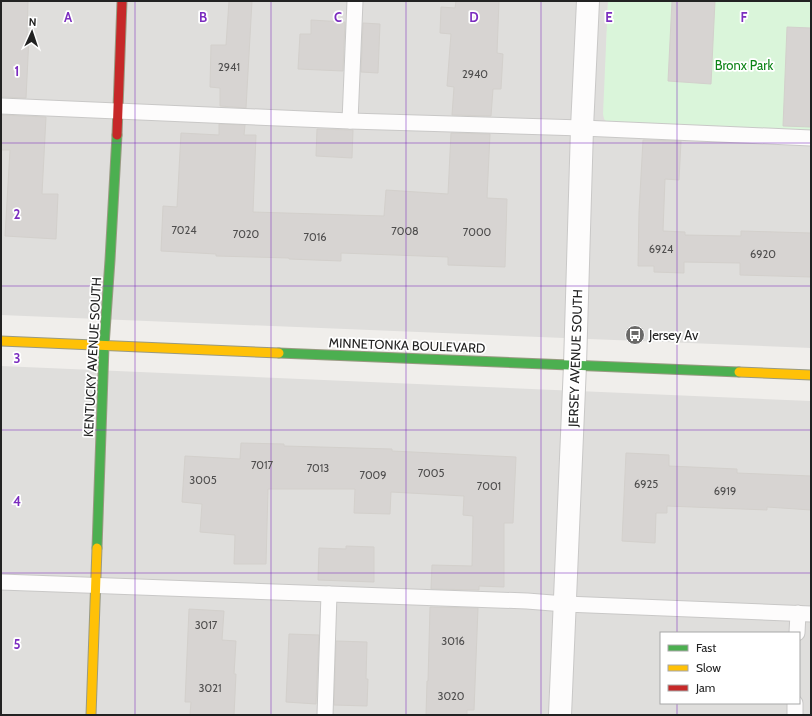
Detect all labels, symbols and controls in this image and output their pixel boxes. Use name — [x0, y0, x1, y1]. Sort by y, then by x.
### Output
text: A — [64, 9, 73, 25]
text: B — [199, 9, 207, 25]
text: C — [334, 9, 342, 25]
text: D — [469, 9, 479, 25]
text: E — [605, 9, 613, 25]
text: F — [741, 9, 748, 25]
north arrow — [12, 12, 52, 52]
text: N — [28, 15, 37, 29]
park label: Bronx Park — [715, 57, 773, 73]
house number: 2941 — [218, 60, 240, 74]
text: 1 — [15, 63, 19, 79]
house number: 2940 — [462, 67, 488, 81]
text: 2 — [14, 206, 21, 222]
house number: 7024 — [171, 223, 197, 237]
house number: 7008 — [391, 224, 419, 238]
house number: 7000 — [463, 225, 492, 239]
house number: 7020 — [233, 227, 260, 241]
house number: 7016 — [304, 230, 326, 244]
house number: 6924 — [649, 242, 674, 256]
house number: 6920 — [750, 247, 776, 261]
street label: KENTUCKY AVENUE SOUTH — [80, 277, 104, 437]
street label: JERSEY AVENUE SOUTH — [565, 289, 585, 428]
bus stop icon: Jersey Av — [624, 324, 646, 346]
place label: Jersey Av — [648, 327, 699, 343]
street label: MINNETONKA BOULEVARD — [328, 334, 486, 356]
text: 3 — [13, 350, 21, 366]
house number: 7017 — [251, 458, 274, 472]
house number: 7013 — [307, 461, 329, 475]
house number: 7005 — [418, 466, 444, 480]
house number: 7009 — [359, 468, 387, 482]
house number: 3005 — [189, 473, 217, 487]
house number: 6925 — [634, 477, 658, 491]
house number: 7001 — [477, 479, 501, 493]
house number: 6919 — [714, 484, 736, 498]
text: 4 — [13, 493, 21, 509]
house number: 3017 — [195, 618, 218, 632]
legend — [660, 632, 800, 704]
house number: 3016 — [441, 634, 465, 648]
text: 5 — [14, 636, 21, 652]
text: Fast — [696, 640, 716, 655]
text: Slow — [696, 660, 721, 675]
text: Jam — [695, 680, 715, 695]
house number: 3021 — [199, 681, 221, 695]
house number: 3020 — [437, 689, 465, 703]

